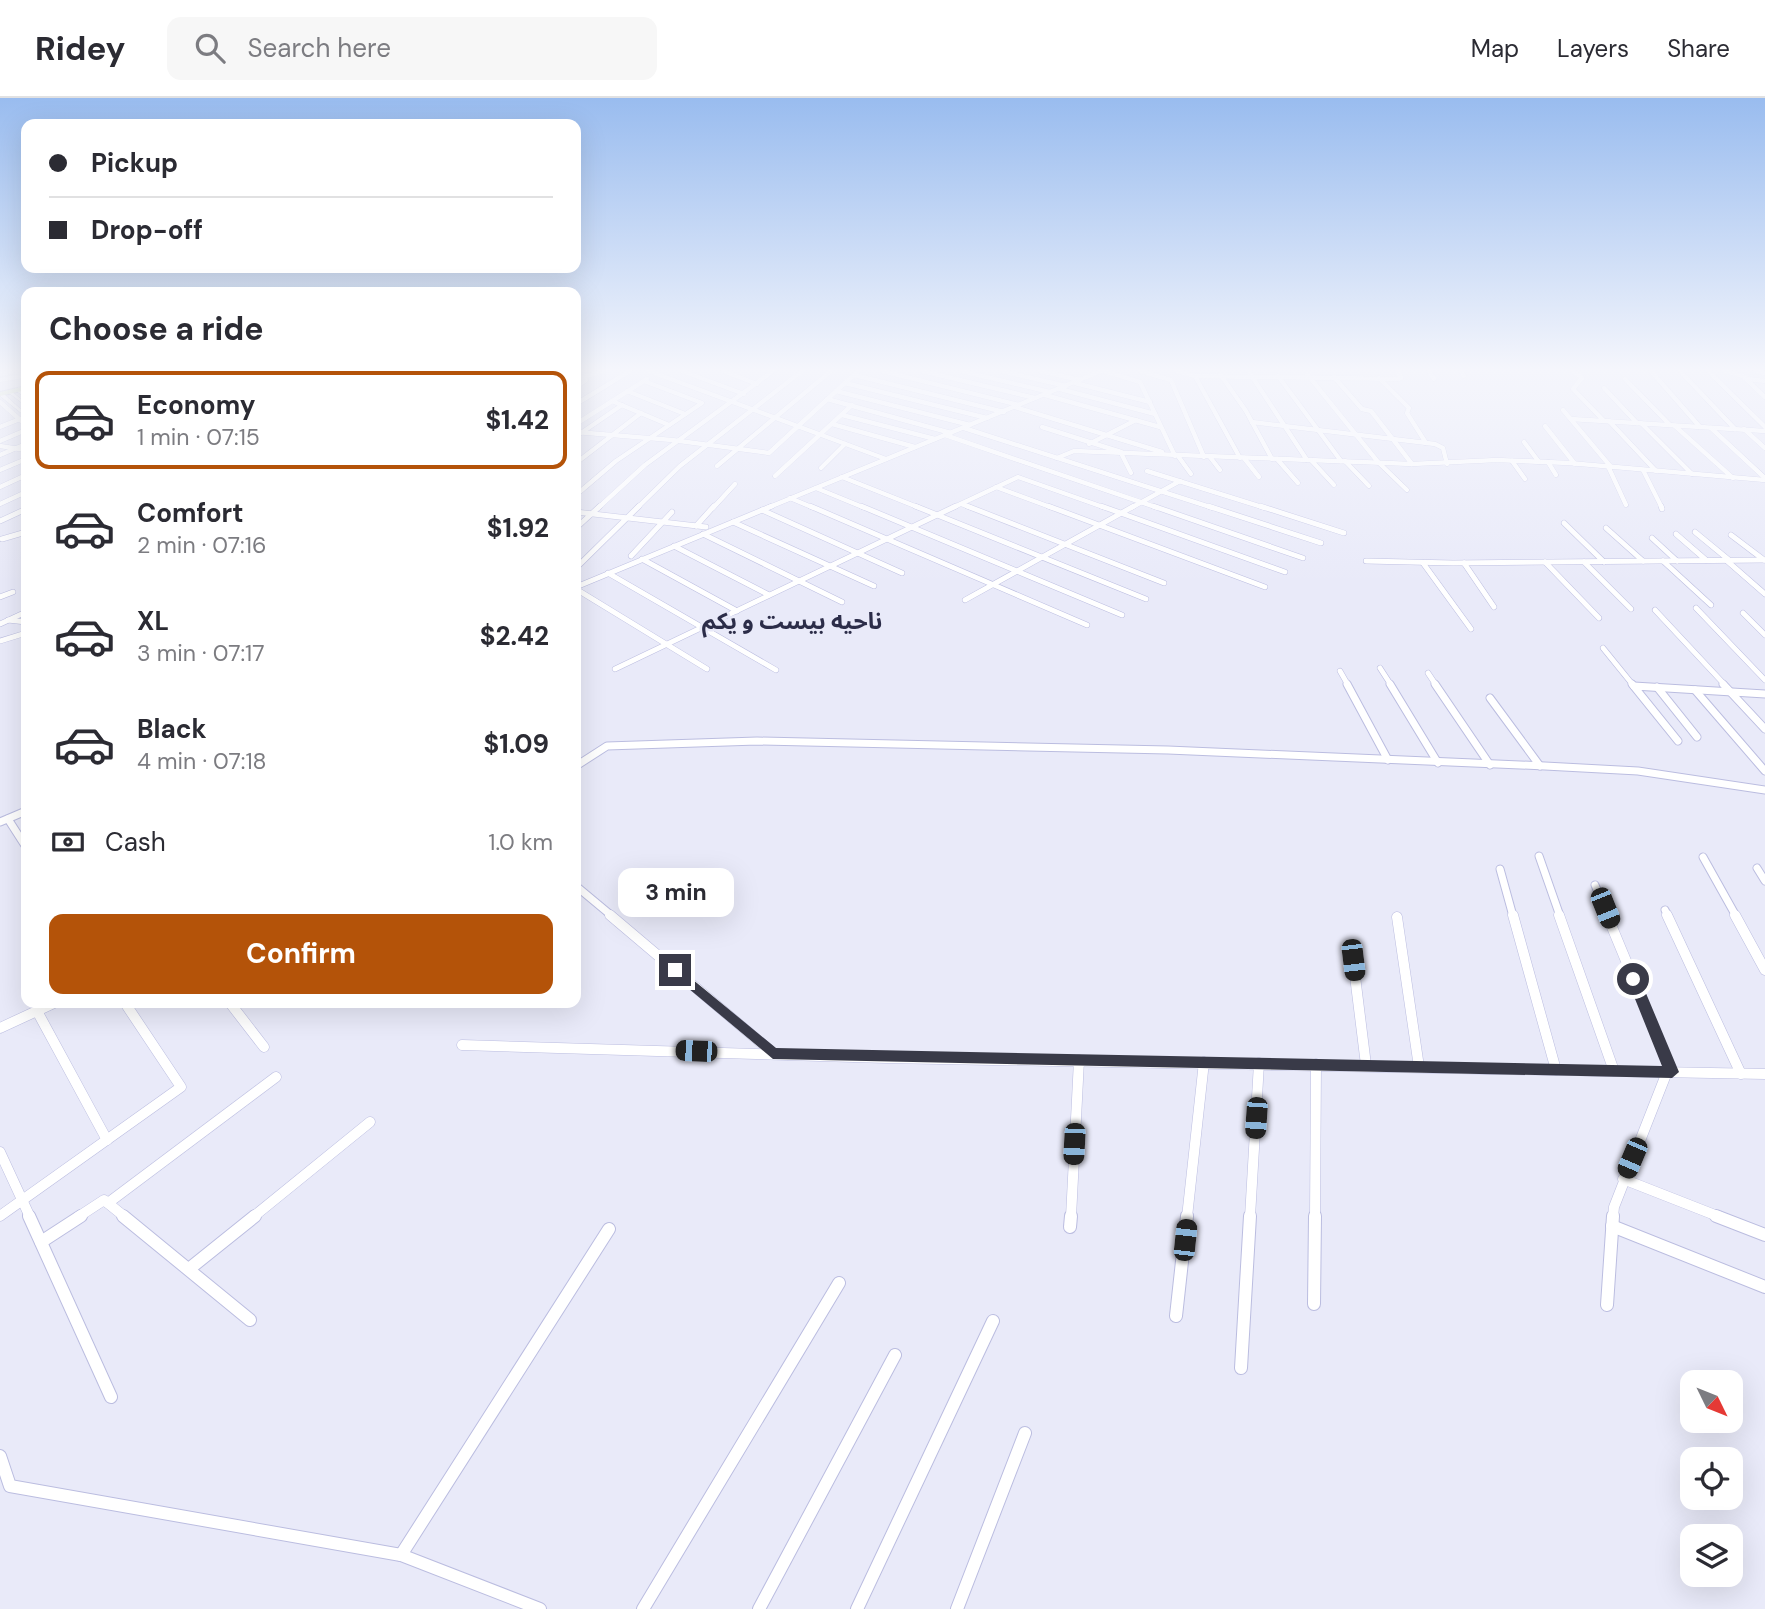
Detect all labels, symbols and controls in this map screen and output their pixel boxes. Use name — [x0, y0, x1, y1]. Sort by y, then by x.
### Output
search box — [167, 17, 657, 80]
text: Ridey — [35, 27, 125, 70]
icon: search — [191, 29, 229, 67]
text: Search here — [247, 31, 391, 65]
text: Map — [1471, 33, 1519, 64]
text: Layers — [1557, 33, 1629, 64]
text: Share — [1667, 33, 1730, 64]
text: Pickup — [91, 146, 178, 180]
text: Drop-off — [91, 213, 203, 247]
text: Choose a ride — [49, 308, 264, 350]
text: Economy — [137, 388, 255, 422]
icon: car — [53, 389, 116, 452]
text: $1.42 — [485, 403, 549, 437]
text: 1 min · 07:15 — [137, 422, 260, 452]
text: Comfort — [137, 496, 243, 530]
icon: car — [53, 497, 116, 560]
text: $1.92 — [487, 511, 549, 545]
text: 2 min · 07:16 — [137, 530, 266, 560]
text: XL — [137, 604, 169, 638]
icon: car — [53, 605, 116, 668]
district label: ناحیه بیست و یکم — [702, 606, 882, 638]
text: $2.42 — [480, 619, 549, 653]
text: 3 min · 07:17 — [137, 638, 265, 668]
text: Black — [137, 712, 207, 746]
icon: car — [53, 713, 116, 776]
text: $1.09 — [484, 727, 549, 761]
text: 4 min · 07:18 — [137, 746, 267, 776]
icon: cash — [49, 823, 87, 861]
text: Cash — [105, 825, 166, 859]
text: 1.0 km — [488, 827, 553, 857]
callout: 3 min — [617, 868, 733, 918]
text: 3 min — [645, 877, 707, 907]
car — [1588, 885, 1623, 931]
button: Confirm — [49, 914, 553, 994]
car — [1341, 938, 1366, 982]
route end — [659, 954, 691, 986]
route start — [1617, 963, 1649, 995]
car — [675, 1040, 718, 1062]
car — [1245, 1096, 1268, 1140]
car — [1063, 1122, 1086, 1166]
car — [1615, 1135, 1650, 1181]
car — [1173, 1218, 1198, 1262]
north arrow — [1680, 1370, 1743, 1433]
map controls — [1680, 1370, 1743, 1587]
button: locate — [1680, 1447, 1743, 1510]
button: layers — [1680, 1524, 1743, 1587]

